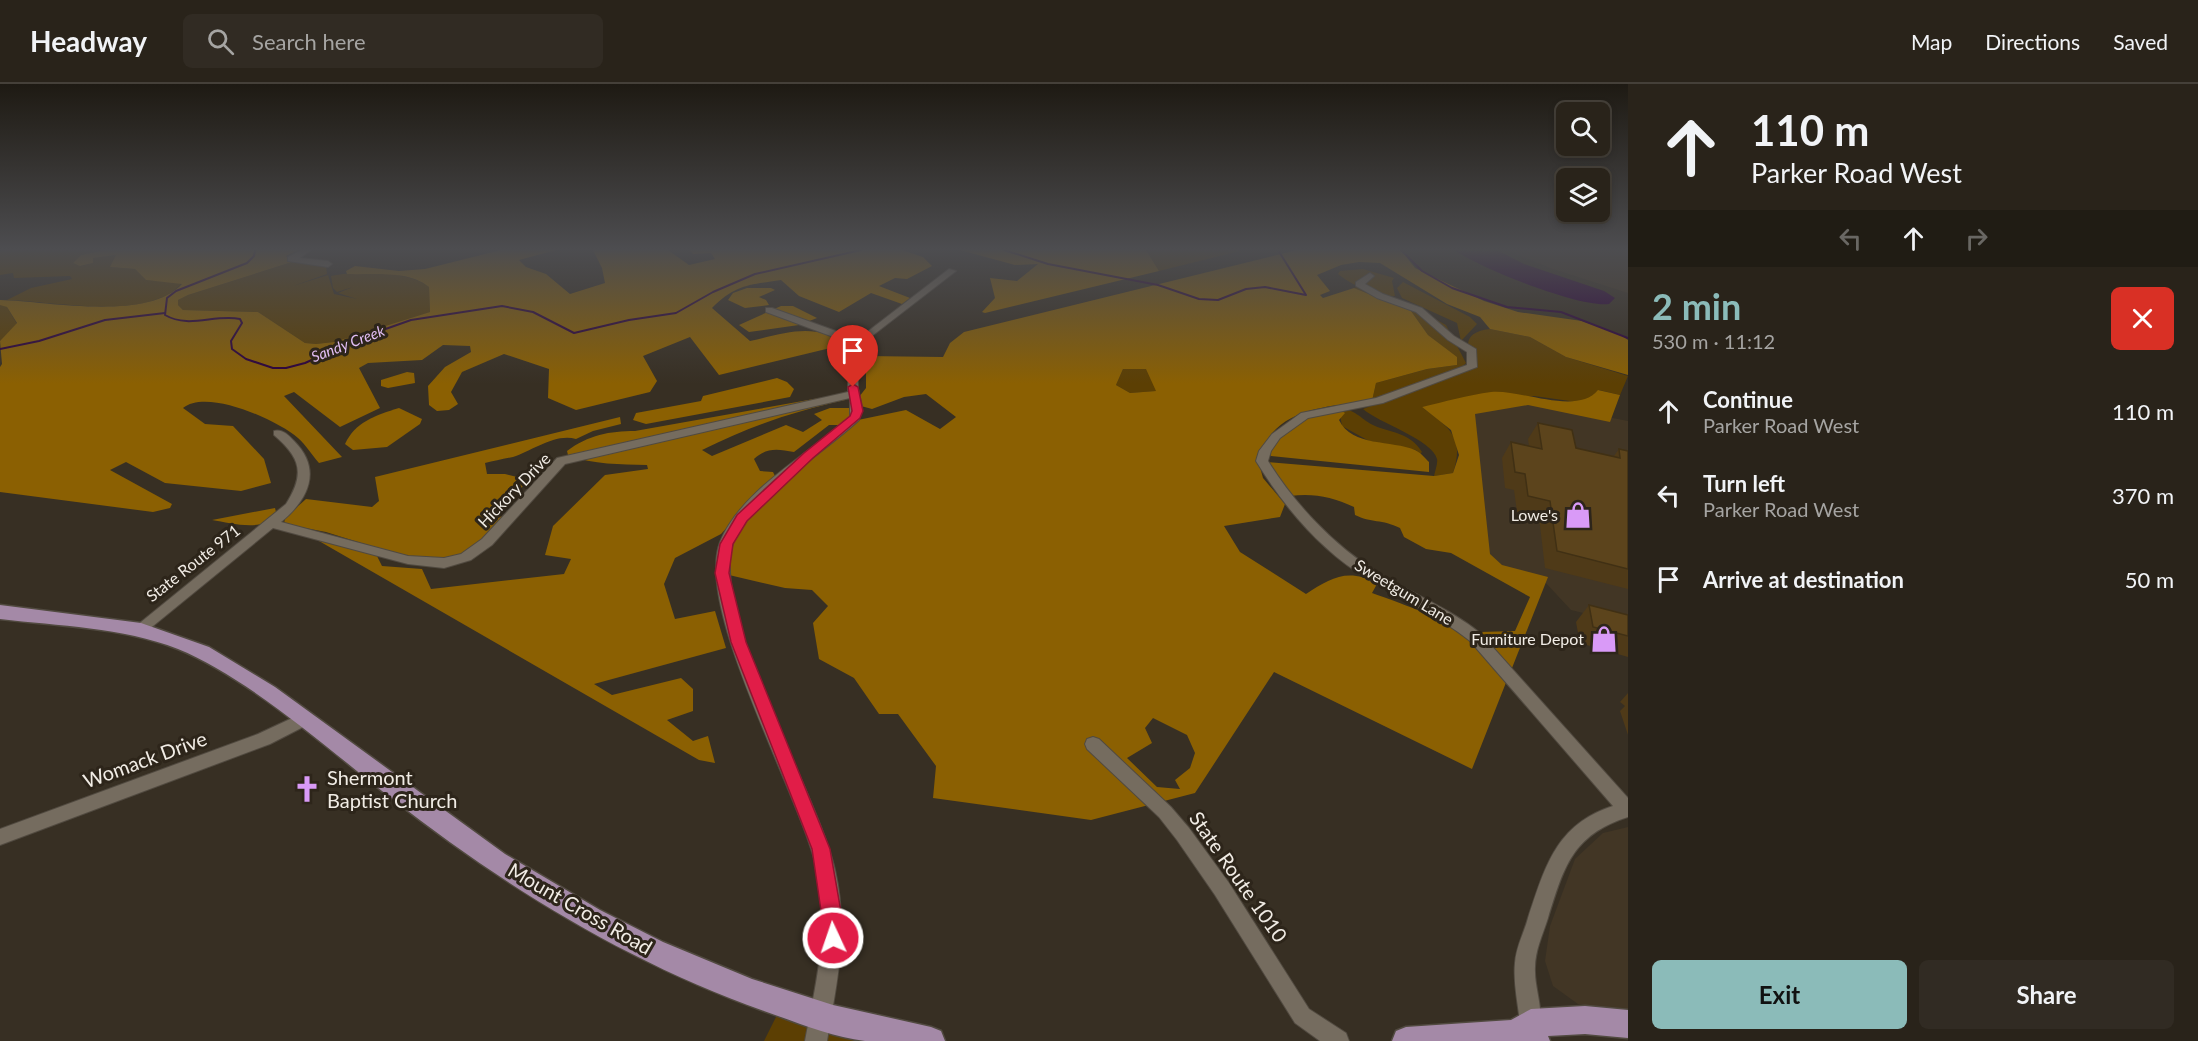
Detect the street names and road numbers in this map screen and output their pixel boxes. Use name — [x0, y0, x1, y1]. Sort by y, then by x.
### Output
street label: Hickory Drive — [473, 448, 554, 531]
street label: State Route 971 — [142, 520, 243, 605]
street label: Sweetgum Lane — [1352, 555, 1457, 628]
street label: Womack Drive — [80, 726, 210, 793]
street label: State Route 1010 — [1185, 807, 1293, 946]
street label: Mount Cross Road — [504, 857, 657, 959]

